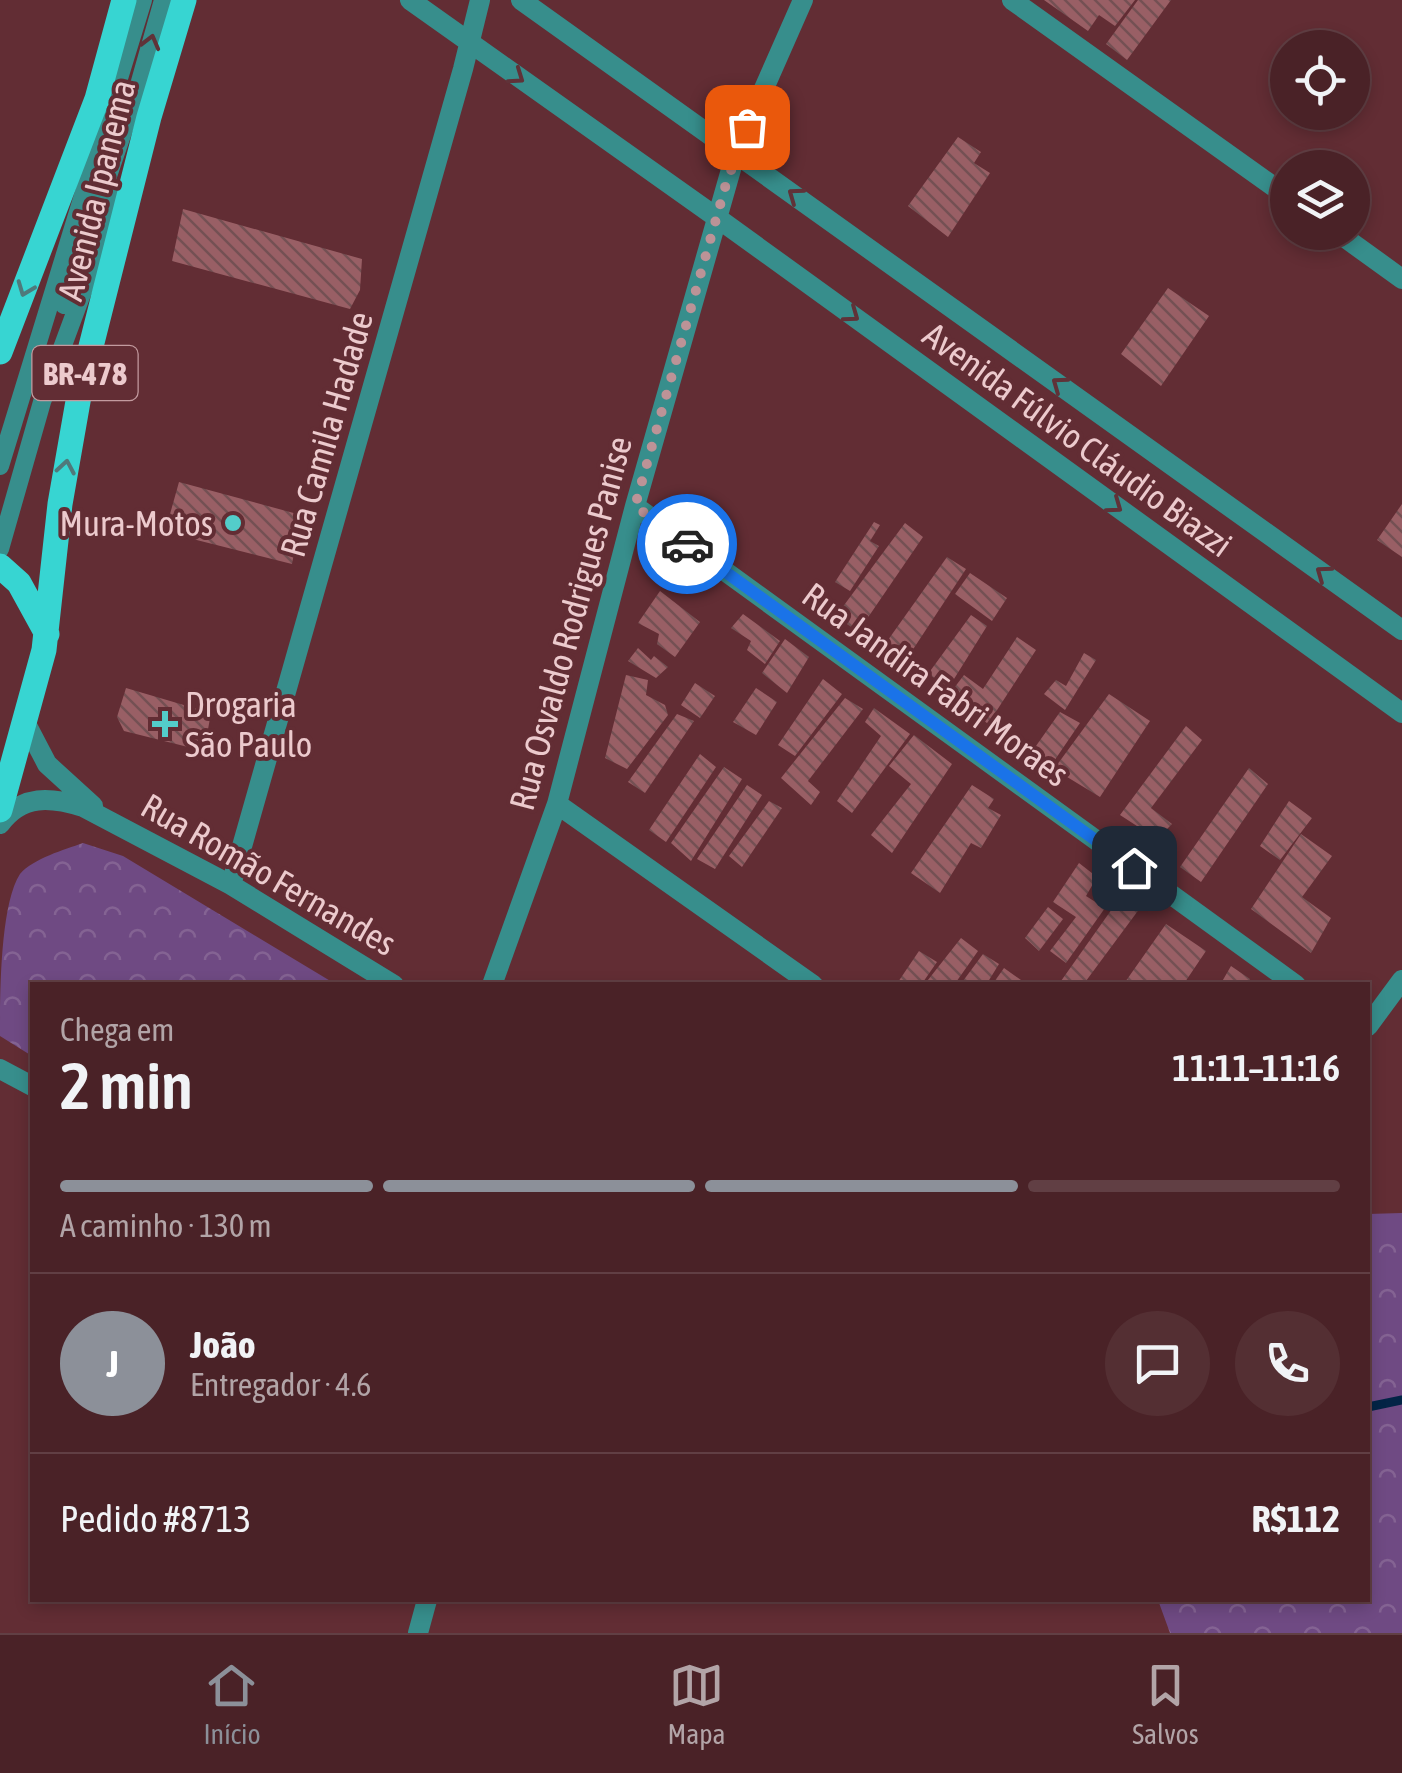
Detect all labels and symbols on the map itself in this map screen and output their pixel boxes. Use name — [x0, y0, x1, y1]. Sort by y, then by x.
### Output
one-way arrow — [139, 34, 160, 51]
one-way arrow — [506, 65, 525, 84]
street label: Avenida Ipanema — [49, 76, 143, 304]
pin — [705, 85, 790, 170]
one-way arrow — [787, 188, 806, 207]
one-way arrow — [17, 279, 37, 296]
one-way arrow — [841, 303, 859, 321]
street label: Rua Camila Hadade — [272, 307, 380, 561]
street label: Avenida Fúlvio Cláudio Biazzi — [916, 314, 1240, 564]
road number: BR-478 — [32, 346, 138, 400]
one-way arrow — [1051, 378, 1070, 396]
street label: Rua Osvaldo Rodrigues Panise — [501, 432, 639, 814]
one-way arrow — [55, 459, 76, 476]
one-way arrow — [1104, 493, 1123, 512]
courier — [637, 494, 737, 594]
place label: Mura-Motos — [60, 503, 213, 543]
marker: Mura-Motos — [222, 512, 244, 534]
one-way arrow — [1316, 568, 1334, 585]
street label: Rua Jandira Fabri Moraes — [795, 574, 1077, 794]
place label: Drogaria São Paulo — [185, 684, 312, 764]
marker: Drogaria São Paulo — [154, 713, 176, 735]
street label: Rua Romão Fernandes — [135, 785, 403, 963]
pin — [1092, 826, 1177, 911]

